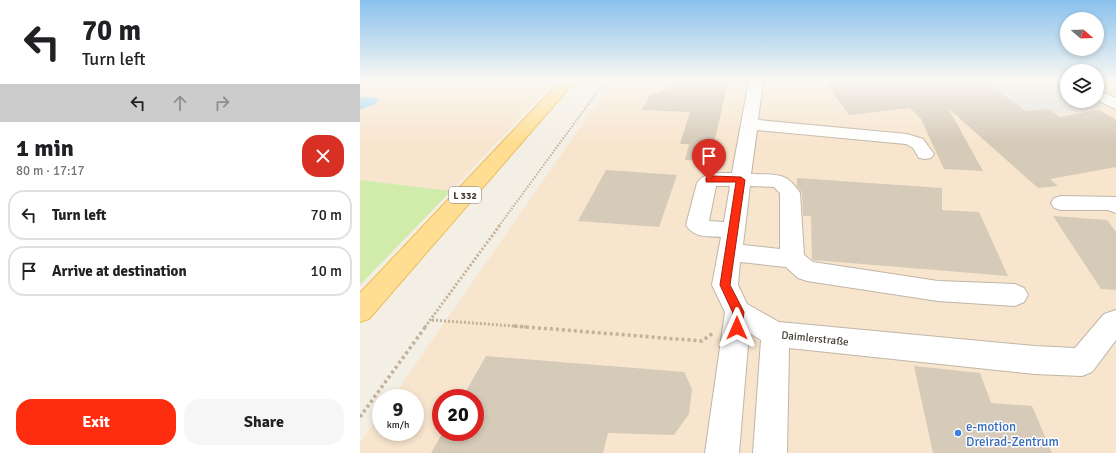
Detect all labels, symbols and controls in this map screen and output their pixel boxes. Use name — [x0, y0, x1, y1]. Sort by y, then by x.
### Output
north arrow — [1060, 12, 1104, 56]
map controls — [1060, 12, 1104, 108]
text: 70 m — [82, 14, 141, 48]
icon: left — [16, 16, 68, 68]
text: Turn left — [82, 48, 145, 70]
button: layers — [1060, 64, 1104, 108]
icon: left — [127, 92, 149, 114]
icon: ahead — [169, 92, 191, 114]
icon: right — [211, 92, 233, 114]
text: 1 min — [16, 133, 74, 163]
button: close — [302, 135, 344, 177]
pin — [692, 139, 726, 180]
icon: arrive — [698, 145, 720, 167]
text: 80 m · 17:17 — [16, 163, 85, 179]
road number: L 332 — [449, 187, 481, 203]
icon: left — [18, 204, 40, 226]
text: Turn left — [52, 206, 106, 224]
text: 70 m — [311, 206, 342, 224]
icon: arrive — [18, 260, 40, 282]
text: Arrive at destination — [52, 262, 187, 280]
text: 10 m — [311, 262, 342, 280]
position arrow — [716, 307, 758, 349]
street label: Daimlerstraße — [781, 328, 849, 348]
speed limit sign: 20 — [432, 389, 484, 441]
text: 9 — [393, 397, 403, 422]
button: Exit — [16, 399, 176, 445]
button: Share — [184, 399, 344, 445]
text: km/h — [387, 419, 409, 431]
place label: e-motion Dreirad-Zentrum — [966, 419, 1059, 450]
marker: e-motion Dreirad-Zentrum — [953, 428, 963, 438]

